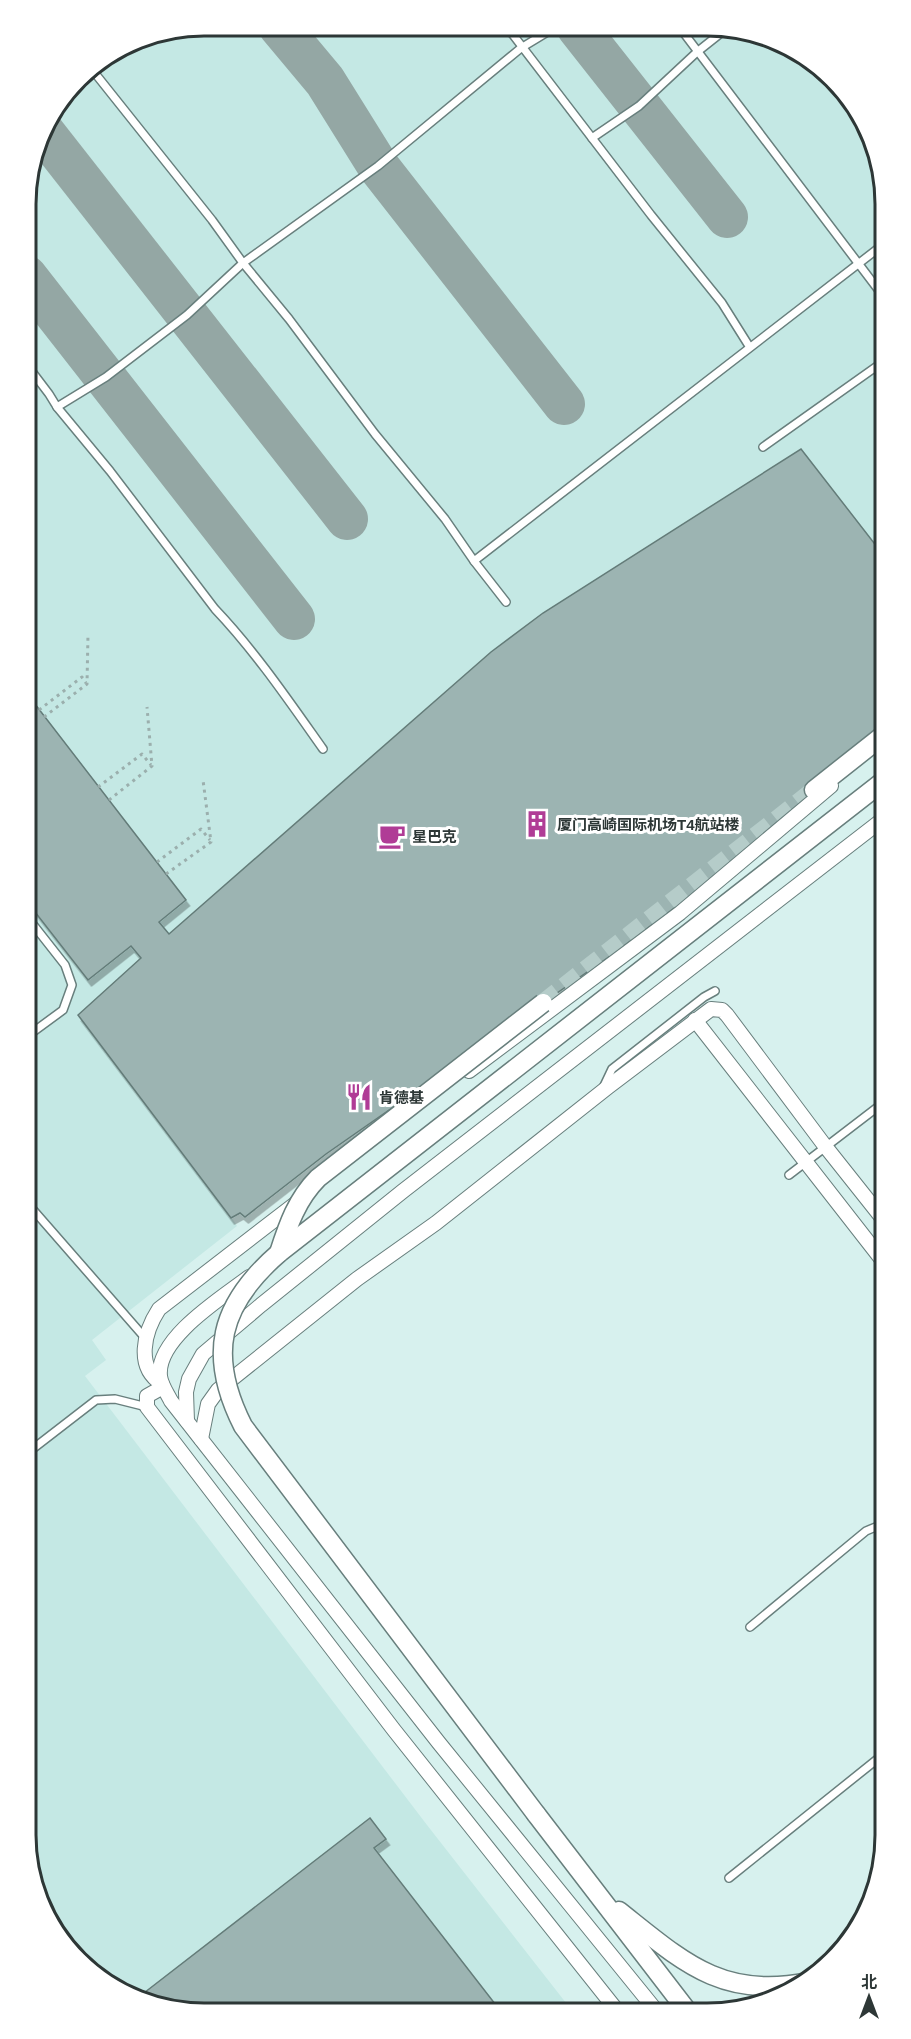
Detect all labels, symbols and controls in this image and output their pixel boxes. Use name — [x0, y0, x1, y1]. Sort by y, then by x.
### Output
building icon: 厦门高崎国际机场T4航站楼 — [522, 809, 552, 839]
place label: 厦门高崎国际机场T4航站楼 — [557, 816, 740, 833]
cafe icon: 星巴克 — [377, 821, 407, 851]
place label: 星巴克 — [412, 828, 457, 845]
restaurant icon: 肯德基 — [344, 1082, 374, 1112]
place label: 肯德基 — [379, 1089, 424, 1106]
north arrow — [839, 1967, 899, 2027]
text: 北 — [861, 1974, 877, 1991]

